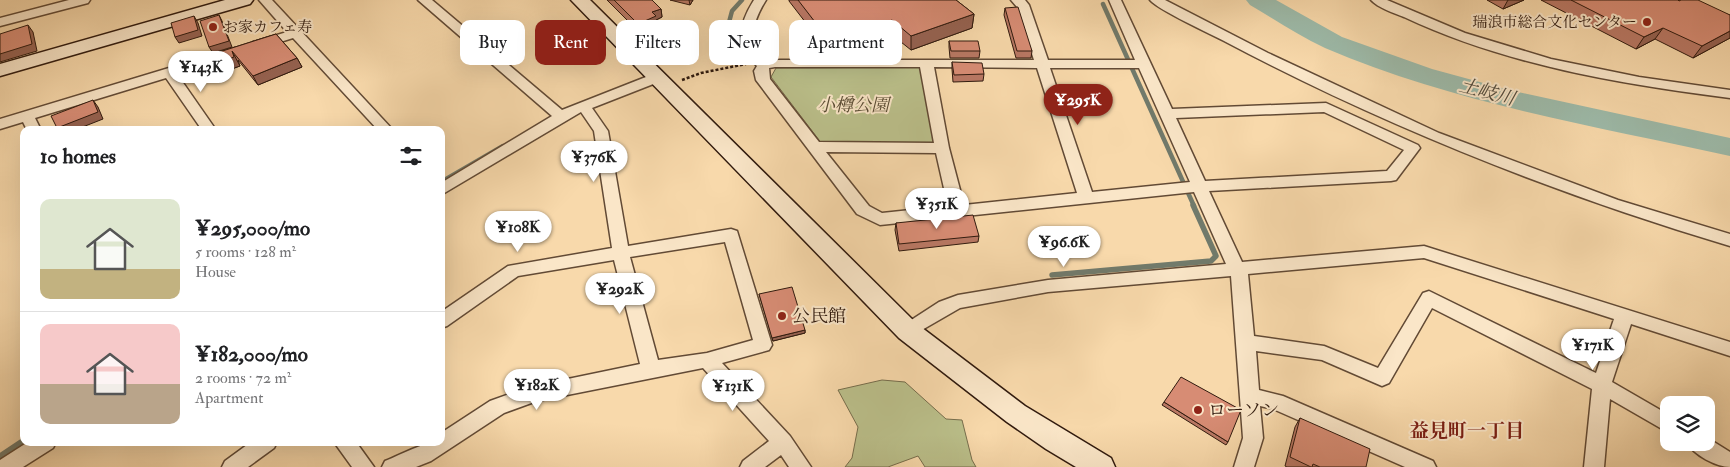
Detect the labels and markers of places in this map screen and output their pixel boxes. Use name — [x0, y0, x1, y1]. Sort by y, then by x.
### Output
place label: 瑞浪市総合文化センター — [1473, 13, 1637, 32]
marker: 瑞浪市総合文化センター — [1641, 16, 1653, 28]
place label: お家カフェ寿 — [223, 18, 312, 37]
marker: お家カフェ寿 — [207, 21, 219, 33]
pin: ¥143K — [166, 51, 236, 93]
pin: ¥295K — [1043, 84, 1113, 126]
pin: ¥376K — [559, 140, 629, 183]
pin: ¥351K — [902, 188, 972, 230]
pin: ¥108K — [483, 210, 553, 253]
pin: ¥96.6K — [1023, 226, 1105, 268]
pin: ¥292K — [585, 272, 655, 315]
place label: 公民館 — [792, 305, 846, 328]
marker: 公民館 — [776, 310, 788, 322]
pin: ¥171K — [1558, 328, 1628, 371]
pin: ¥182K — [502, 368, 572, 411]
pin: ¥131K — [698, 370, 768, 412]
place label: ローソン — [1208, 399, 1279, 422]
marker: ローソン — [1192, 404, 1204, 416]

